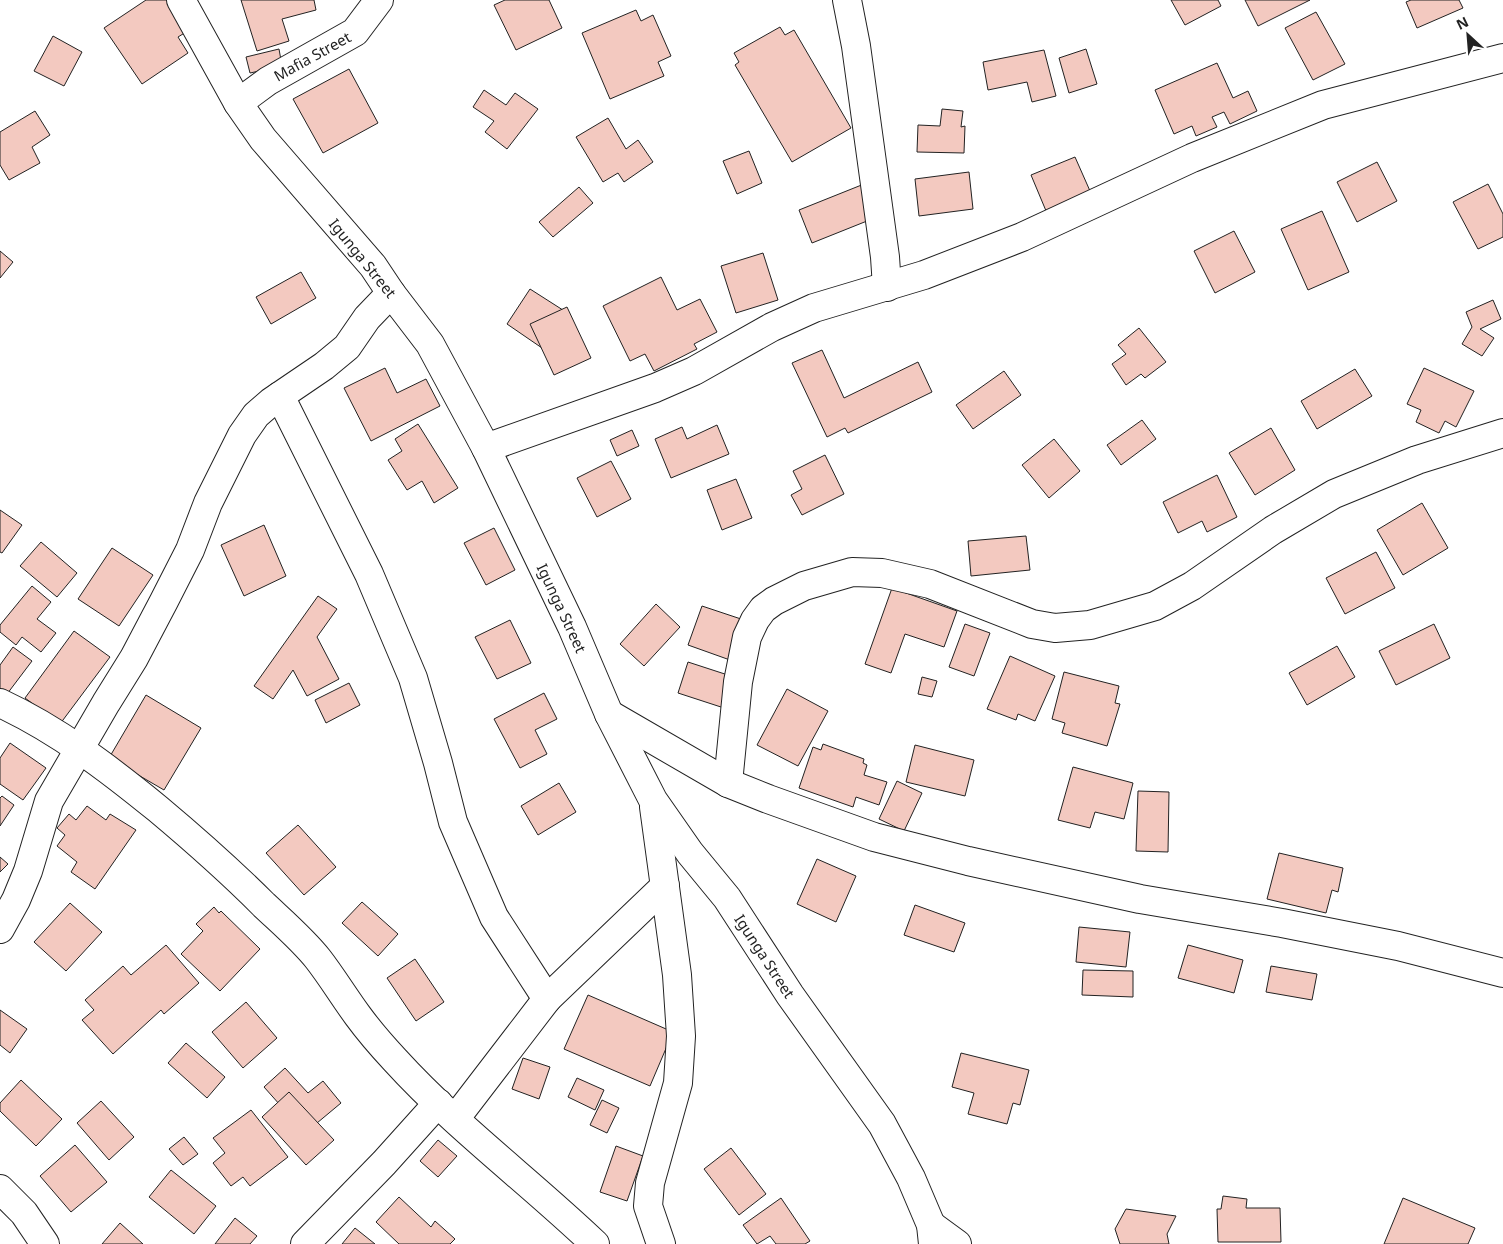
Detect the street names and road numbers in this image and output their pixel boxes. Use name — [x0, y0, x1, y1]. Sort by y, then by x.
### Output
street label: Mafia Street — [270, 26, 355, 85]
street label: Igunga Street — [325, 214, 401, 302]
street label: Igunga Street — [533, 560, 592, 656]
street label: Igunga Street — [730, 910, 800, 1002]

